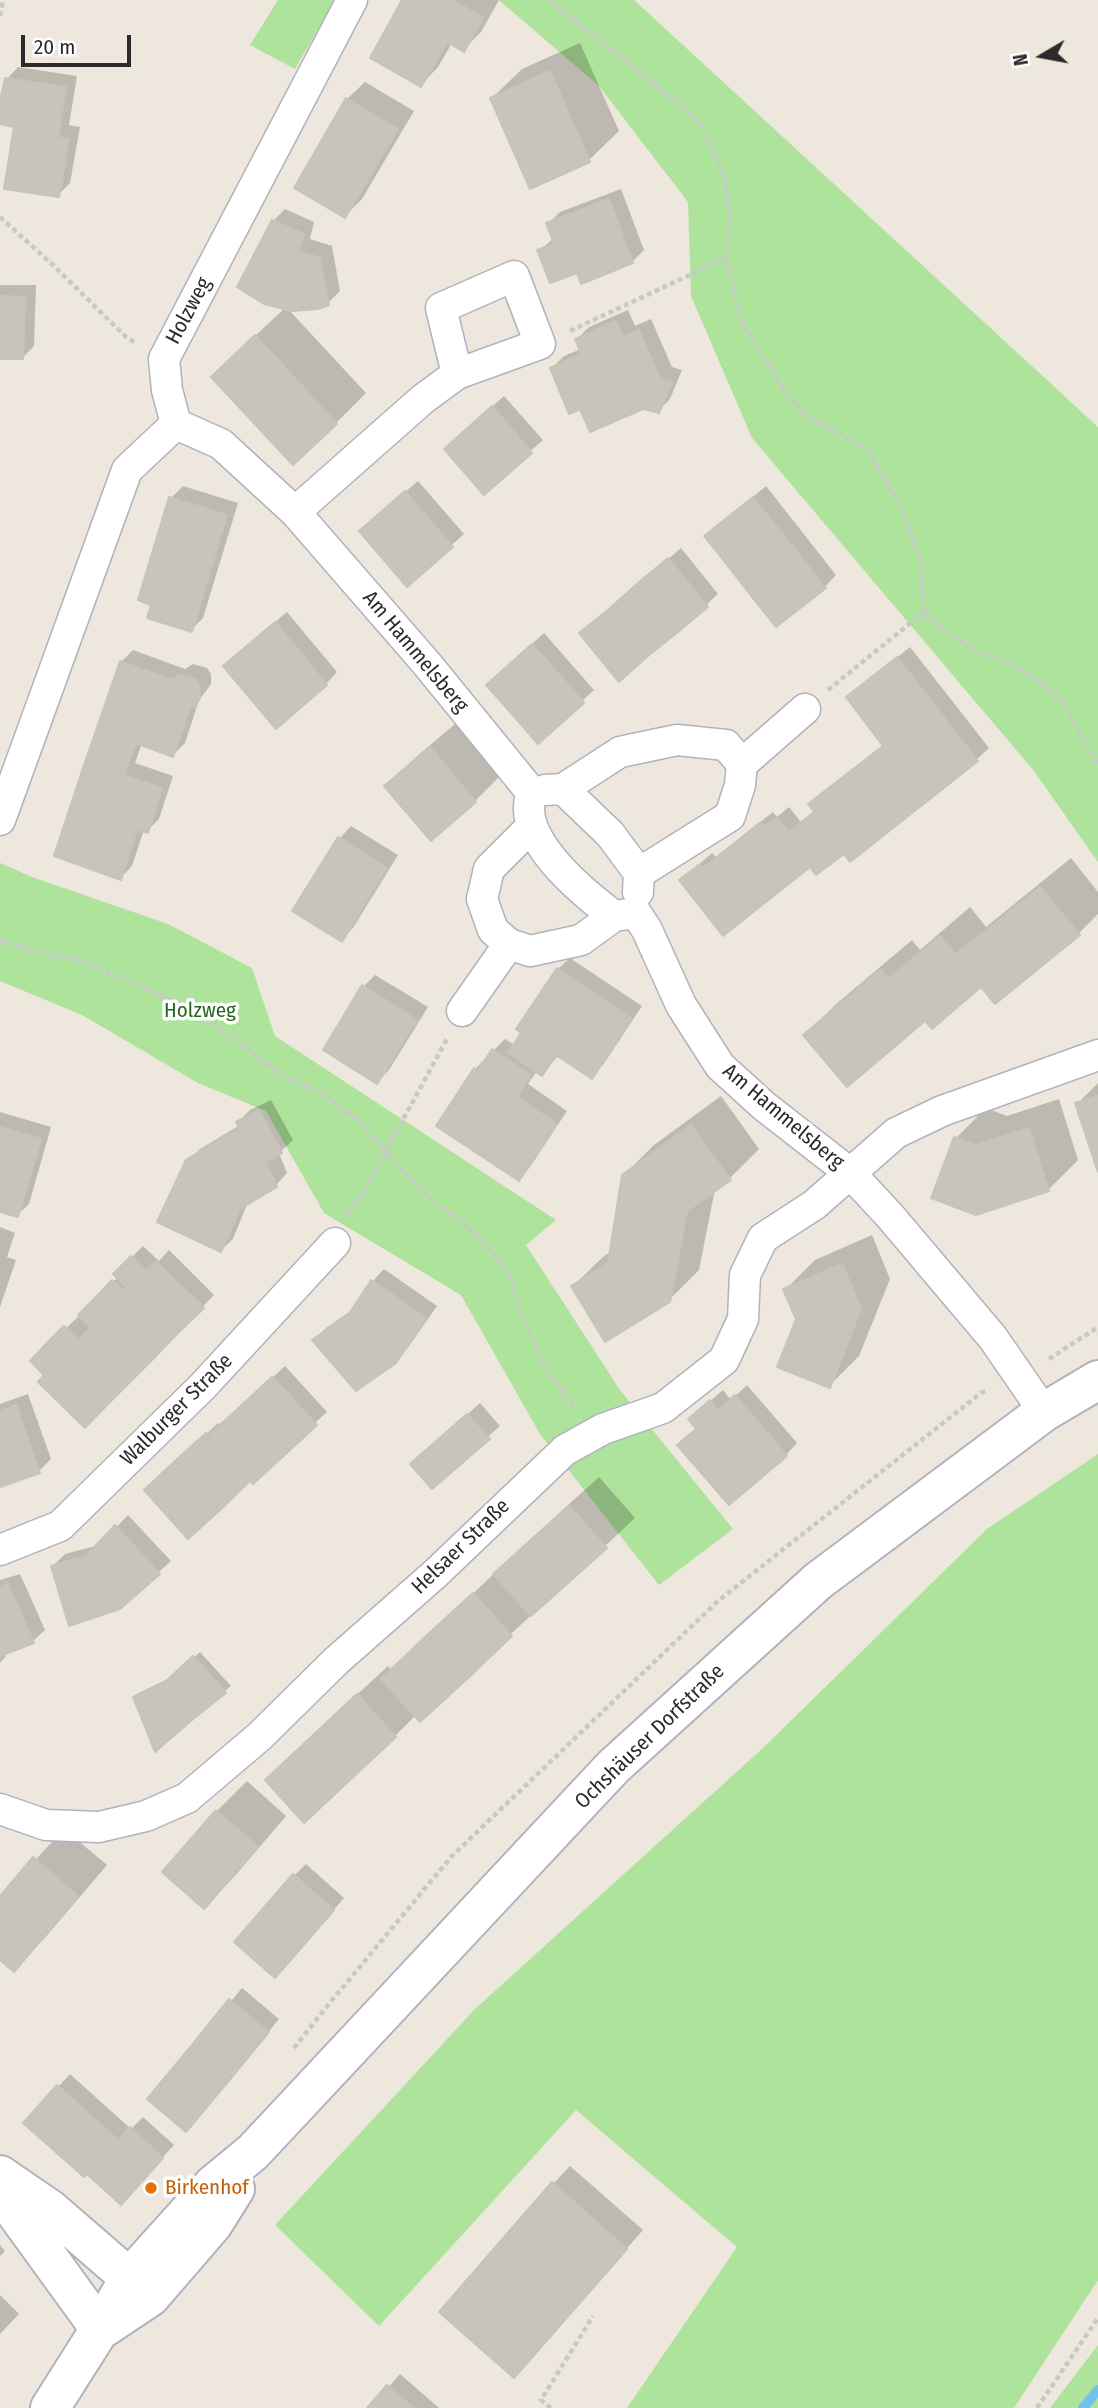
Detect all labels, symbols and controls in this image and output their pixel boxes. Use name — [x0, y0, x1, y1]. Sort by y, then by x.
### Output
scale bar — [24, 21, 135, 65]
north arrow — [1007, 21, 1077, 91]
text: 20 m — [34, 34, 75, 60]
text: N — [1009, 52, 1033, 67]
street label: Holzweg — [161, 273, 217, 349]
street label: Am Hammelsberg — [357, 586, 473, 718]
park label: Holzweg — [164, 998, 236, 1024]
street label: Am Hammelsberg — [717, 1059, 849, 1175]
street label: Walburger Straße — [116, 1349, 238, 1471]
street label: Helsaer Straße — [407, 1494, 515, 1600]
street label: Ochshäuser Dorfstraße — [570, 1659, 730, 1815]
place label: Birkenhof — [165, 2175, 249, 2201]
marker: Birkenhof — [143, 2180, 159, 2196]

